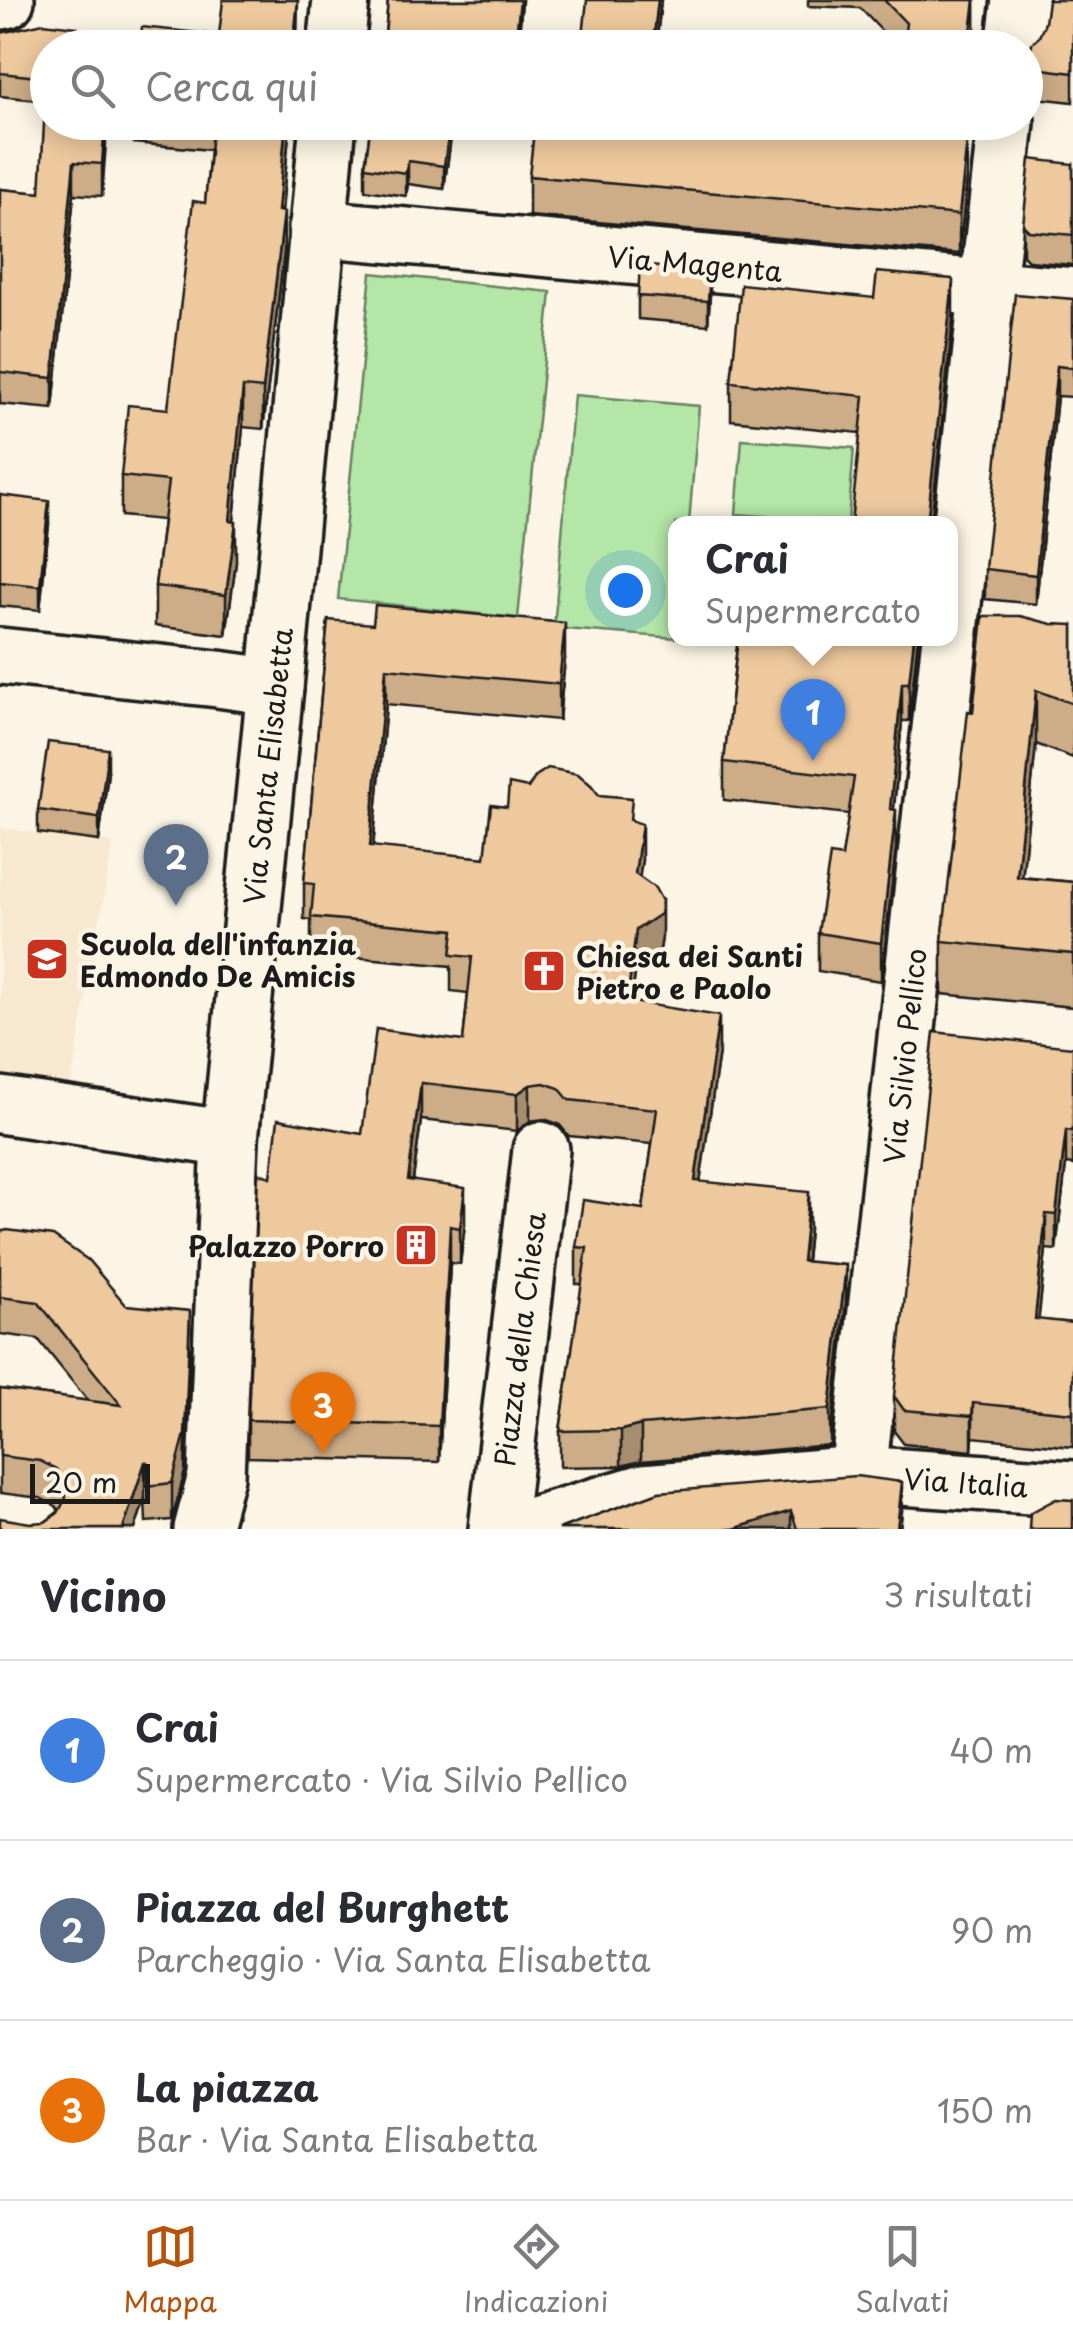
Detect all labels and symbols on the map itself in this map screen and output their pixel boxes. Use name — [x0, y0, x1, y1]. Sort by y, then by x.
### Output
street label: Via Magenta — [606, 234, 785, 292]
your location — [600, 565, 651, 616]
street label: Via Santa Elisabetta — [231, 625, 303, 907]
pin: 1 — [780, 678, 846, 761]
pin: 2 — [144, 824, 208, 906]
place label: Scuola dell'infanzia Edmondo De Amicis — [80, 922, 356, 997]
place label: Chiesa dei Santi Pietro e Paolo — [576, 934, 803, 1009]
school or university icon: Scuola dell'infanzia Edmondo De Amicis — [24, 936, 70, 982]
street label: Via Silvio Pellico — [871, 946, 937, 1166]
church icon: Chiesa dei Santi Pietro e Paolo — [521, 948, 567, 994]
street label: Piazza della Chiesa — [482, 1208, 556, 1469]
building icon: Palazzo Porro — [393, 1222, 439, 1268]
place label: Palazzo Porro — [188, 1224, 384, 1267]
pin: 3 — [290, 1372, 356, 1454]
street label: Via Italia — [902, 1456, 1030, 1508]
scale bar — [30, 1459, 150, 1504]

